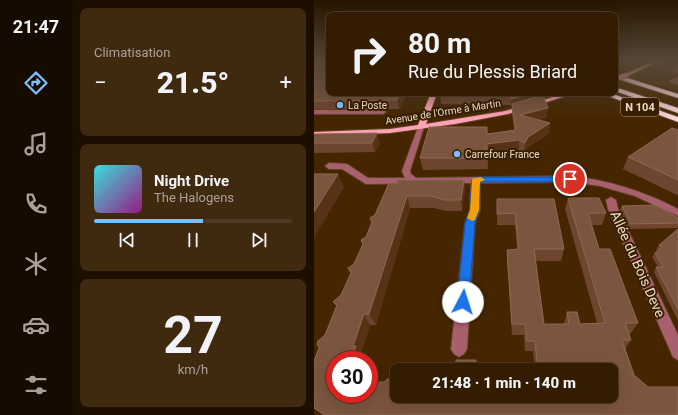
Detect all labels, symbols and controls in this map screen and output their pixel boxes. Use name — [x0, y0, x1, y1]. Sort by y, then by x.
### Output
text: 21:47 — [13, 16, 59, 37]
text: 80 m — [408, 27, 471, 60]
icon: right — [342, 28, 394, 80]
text: Climatisation — [94, 45, 170, 60]
text: Rue du Plessis Briard — [408, 61, 577, 82]
text: 21.5° — [157, 65, 229, 100]
icon: directions — [22, 69, 50, 97]
text: − — [94, 70, 107, 95]
text: + — [280, 70, 292, 95]
street label: Avenue de l'Orme à Martin — [385, 97, 501, 127]
road number: N 104 — [621, 98, 659, 116]
marker: La Poste — [335, 100, 345, 110]
place label: La Poste — [348, 100, 387, 111]
icon: music — [22, 130, 50, 158]
marker: Carrefour France — [452, 149, 462, 159]
place label: Carrefour France — [465, 149, 540, 160]
pin — [553, 162, 587, 196]
icon: arrive — [559, 168, 581, 190]
text: Night Drive — [154, 172, 229, 190]
icon: phone — [22, 190, 50, 218]
text: The Halogens — [154, 190, 234, 205]
street label: Allée du Bois Deve — [607, 208, 669, 320]
icon: previous — [116, 229, 138, 251]
icon: pause — [182, 229, 204, 251]
icon: next — [248, 229, 270, 251]
icon: climate — [22, 250, 50, 278]
position arrow — [442, 281, 484, 323]
text: 27 — [163, 305, 223, 366]
icon: car — [22, 311, 50, 339]
speed limit sign: 30 — [326, 351, 378, 403]
text: km/h — [178, 362, 208, 377]
icon: filters — [22, 371, 50, 399]
text: 21:48 · 1 min · 140 m — [432, 374, 576, 392]

